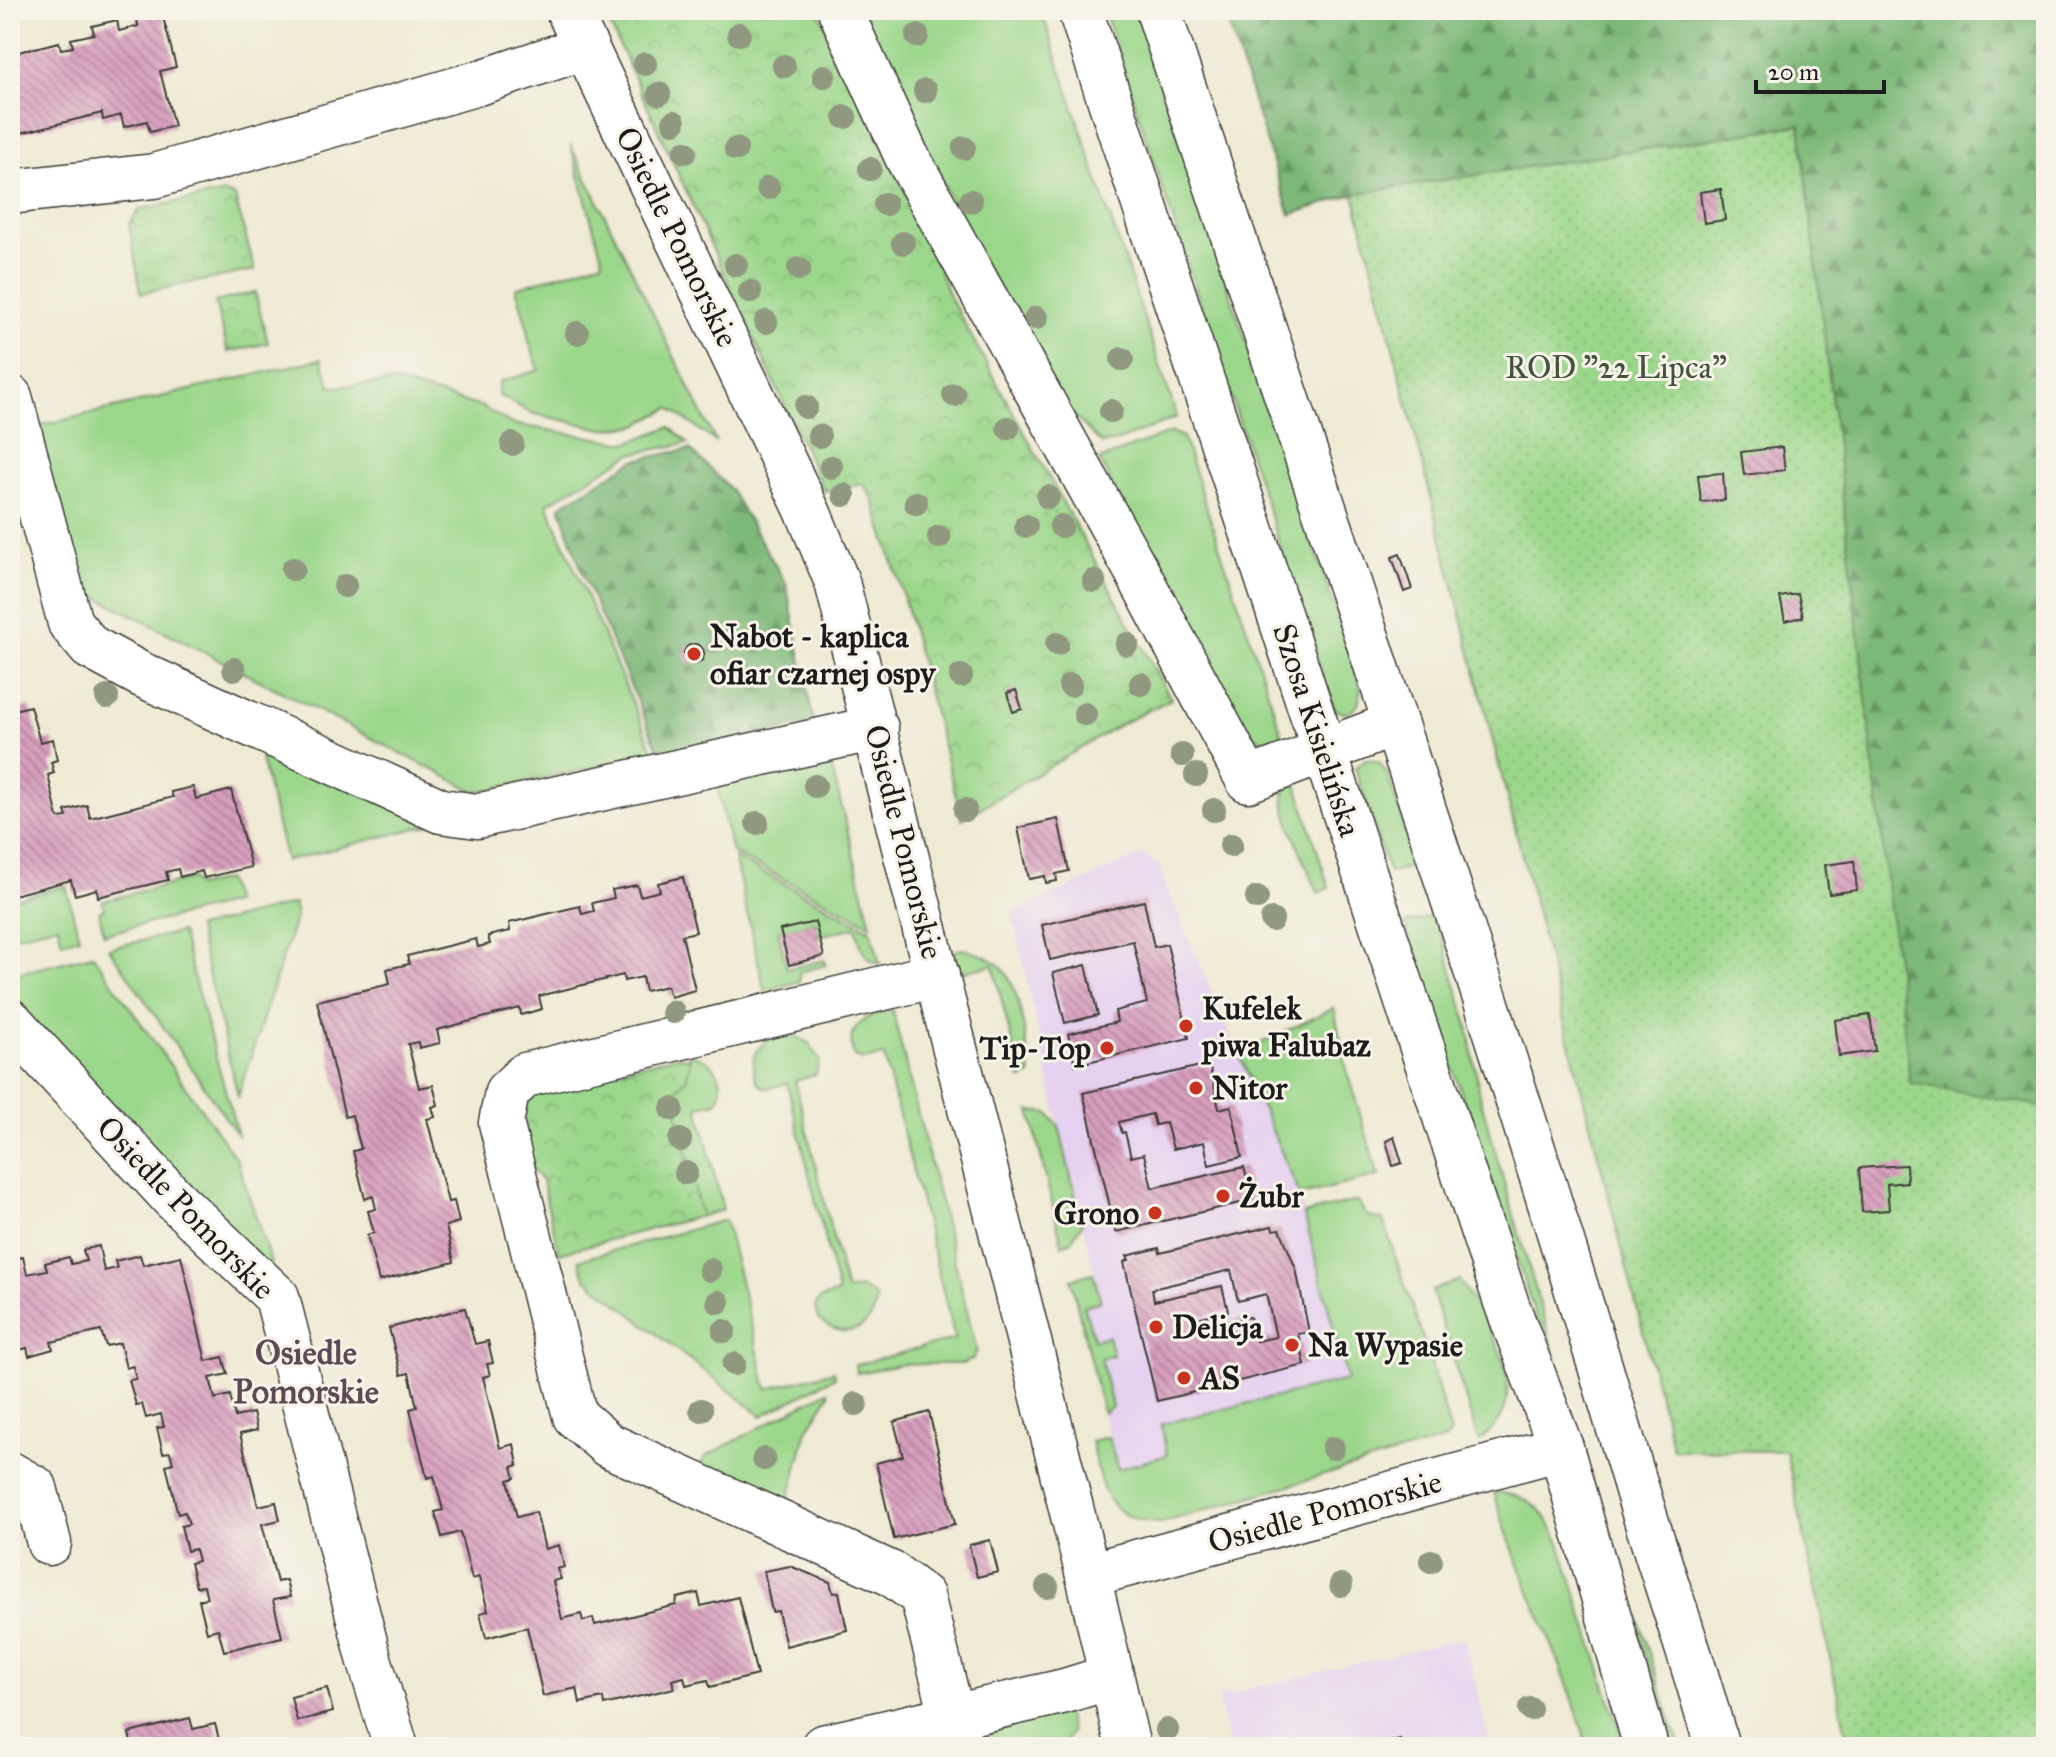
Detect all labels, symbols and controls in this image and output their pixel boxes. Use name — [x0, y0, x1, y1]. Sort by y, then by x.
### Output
scale bar — [1756, 44, 1884, 94]
text: 20 m — [1768, 57, 1819, 87]
street label: Osiedle Pomorskie — [607, 121, 747, 353]
park label: ROD "22 Lipca" — [1505, 348, 1727, 387]
place label: Nabot - kaplica ofiar czarnej ospy — [710, 617, 936, 693]
street label: Szosa Kisielińska — [1264, 619, 1370, 842]
marker: Nabot - kaplica ofiar czarnej ospy — [685, 645, 703, 663]
street label: Osiedle Pomorskie — [856, 721, 952, 963]
place label: Kufelek piwa Falubaz — [1200, 989, 1371, 1065]
marker: Kufelek piwa Falubaz — [1177, 1017, 1195, 1035]
place label: Tip-Top — [979, 1029, 1091, 1068]
marker: Tip-Top — [1098, 1039, 1116, 1057]
place label: Nitor — [1212, 1069, 1288, 1108]
marker: Nitor — [1187, 1079, 1205, 1097]
street label: Osiedle Pomorskie — [89, 1108, 283, 1308]
place label: Żubr — [1239, 1176, 1304, 1216]
marker: Żubr — [1214, 1187, 1232, 1205]
place label: Grono — [1054, 1194, 1139, 1233]
marker: Grono — [1146, 1204, 1164, 1222]
place label: Delicja — [1172, 1308, 1264, 1347]
marker: Delicja — [1147, 1318, 1165, 1336]
place label: Na Wypasie — [1308, 1326, 1463, 1365]
district label: Osiedle Pomorskie — [233, 1332, 379, 1412]
marker: Na Wypasie — [1283, 1336, 1301, 1354]
place label: AS — [1198, 1359, 1240, 1398]
marker: AS — [1175, 1369, 1193, 1387]
street label: Osiedle Pomorskie — [1204, 1462, 1446, 1562]

